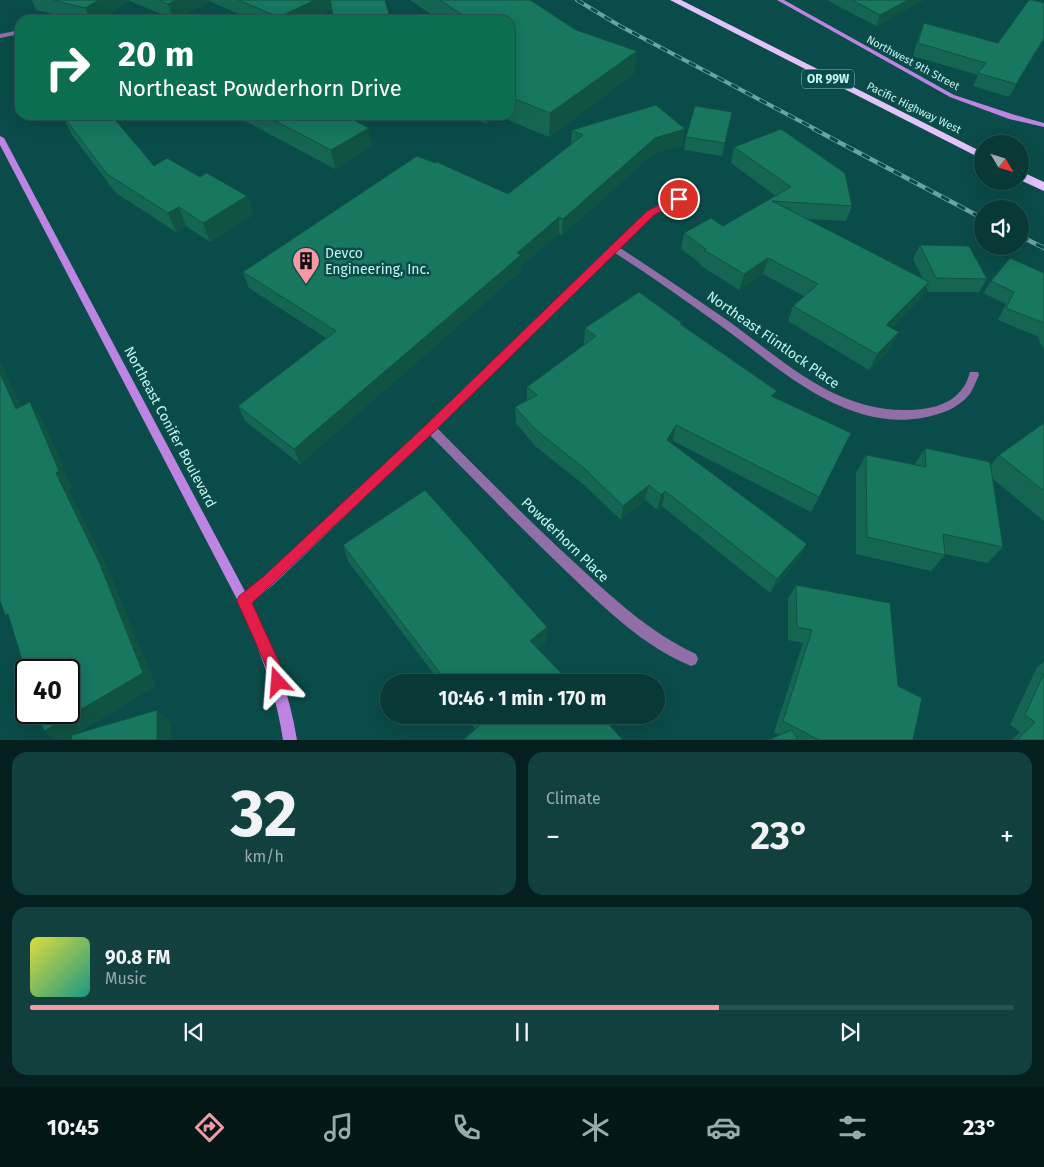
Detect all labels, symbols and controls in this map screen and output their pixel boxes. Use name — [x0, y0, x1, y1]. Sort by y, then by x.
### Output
text: 20 m — [118, 33, 194, 75]
street label: Northwest 9th Street — [864, 33, 962, 93]
icon: right — [35, 35, 100, 100]
road number: OR 99W — [802, 70, 854, 88]
text: Northeast Powderhorn Drive — [118, 75, 402, 102]
street label: Pacific Highway West — [865, 80, 963, 137]
north arrow — [974, 135, 1029, 190]
map controls — [974, 135, 1029, 255]
pin — [658, 178, 700, 220]
icon: arrive — [665, 185, 693, 213]
button: sound — [974, 200, 1029, 255]
place label: Devco Engineering, Inc. — [325, 245, 430, 278]
building icon: Devco Engineering, Inc. — [291, 246, 321, 285]
street label: Northeast Flintlock Place — [703, 288, 843, 392]
street label: Northeast Conifer Boulevard — [120, 344, 220, 510]
street label: Powderhorn Place — [518, 494, 612, 586]
position arrow — [251, 655, 303, 707]
speed limit sign: 40 — [15, 659, 80, 724]
text: 10:46 · 1 min · 170 m — [439, 687, 606, 710]
text: 32 — [231, 775, 297, 853]
text: Climate — [546, 789, 601, 808]
text: 23° — [751, 813, 810, 859]
text: − — [546, 820, 560, 853]
text: + — [1000, 820, 1014, 853]
text: km/h — [244, 847, 284, 866]
text: 90.8 FM — [105, 946, 171, 969]
text: Music — [105, 969, 146, 988]
icon: previous — [180, 1018, 208, 1046]
icon: pause — [508, 1018, 536, 1046]
icon: next — [836, 1018, 864, 1046]
icon: directions — [192, 1110, 227, 1145]
icon: music — [321, 1110, 356, 1145]
icon: phone — [449, 1110, 484, 1145]
icon: climate — [578, 1110, 613, 1145]
icon: car — [706, 1110, 741, 1145]
icon: filters — [835, 1110, 870, 1145]
text: 10:45 — [47, 1114, 99, 1141]
text: 23° — [963, 1114, 997, 1141]

